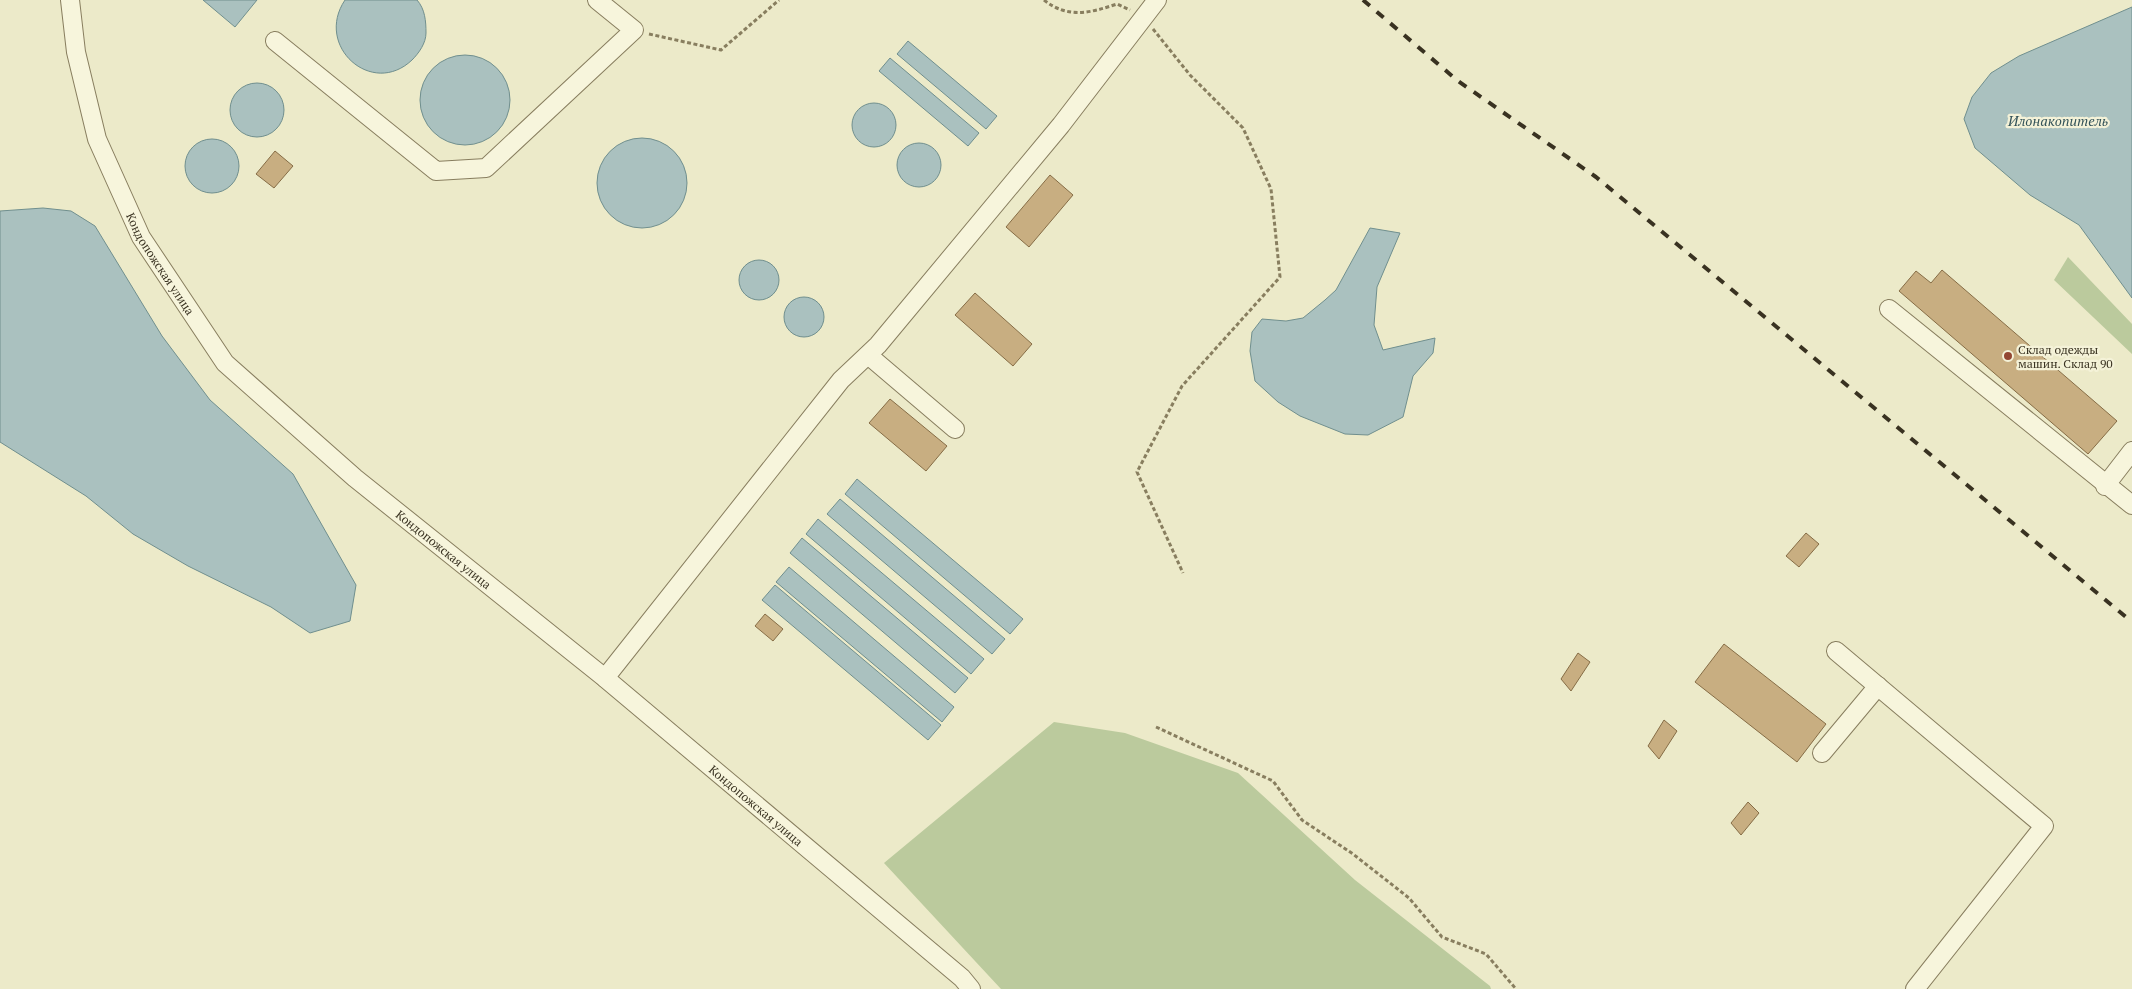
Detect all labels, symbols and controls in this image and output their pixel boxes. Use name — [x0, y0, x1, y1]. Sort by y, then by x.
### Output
water label: Илонакопитель — [2007, 111, 2108, 130]
street label: Кондопожская улица — [123, 210, 198, 317]
place label: Склад одежды машин. Склад 90 — [2018, 342, 2113, 371]
marker: Склад одежды машин. Склад 90 — [2002, 350, 2014, 362]
street label: Кондопожская улица — [393, 506, 494, 592]
street label: Кондопожская улица — [706, 761, 806, 849]

